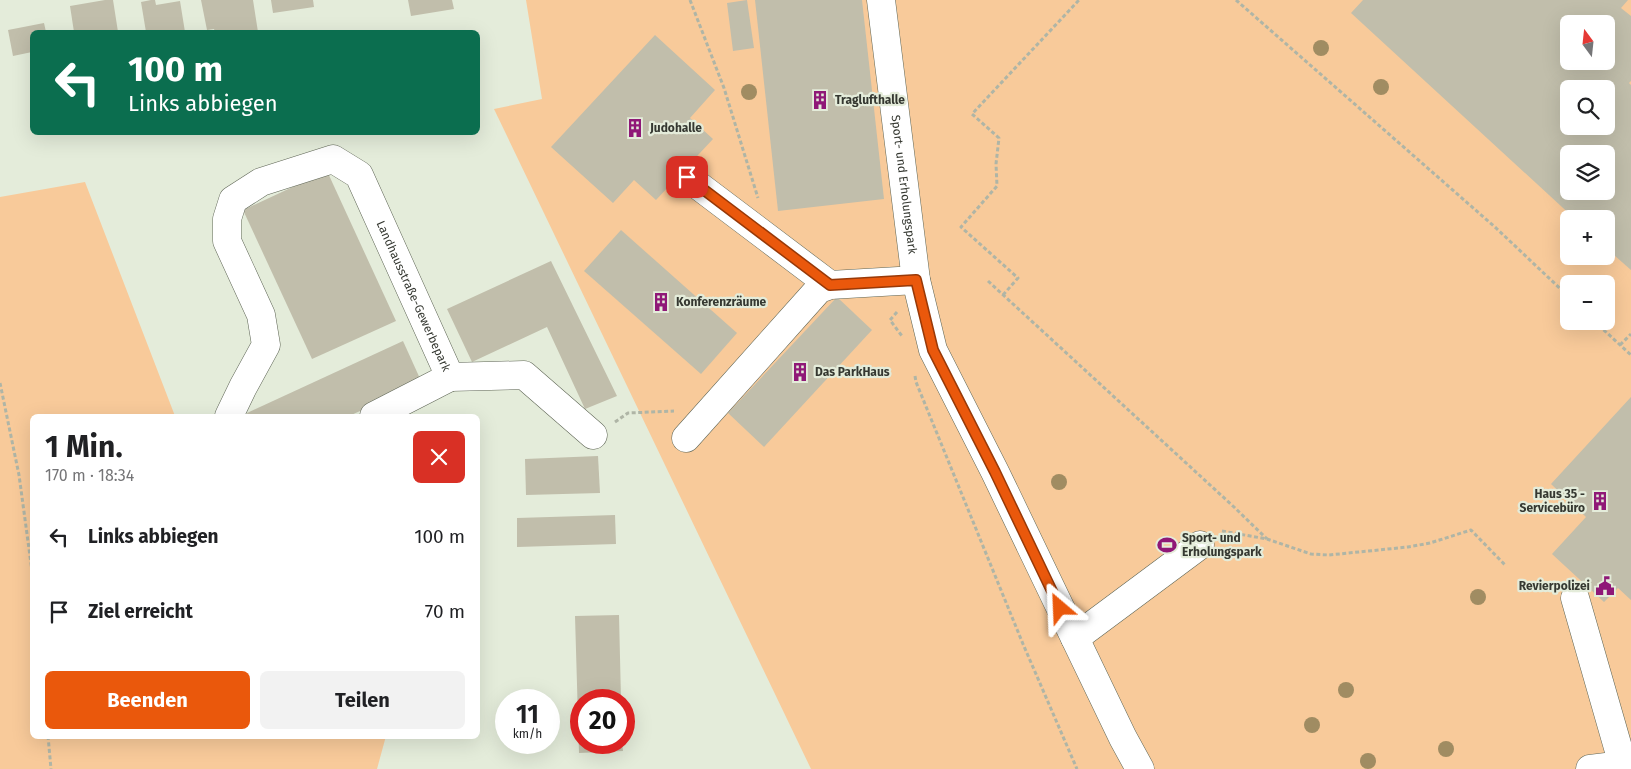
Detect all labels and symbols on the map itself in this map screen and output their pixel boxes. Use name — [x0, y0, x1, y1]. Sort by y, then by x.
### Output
north arrow — [1560, 15, 1615, 70]
building icon: Traglufthalle — [809, 89, 831, 111]
place label: Traglufthalle — [835, 93, 905, 107]
street label: Sport- und Erholungspark — [888, 114, 920, 256]
building icon: Judohalle — [624, 117, 646, 139]
place label: Judohalle — [649, 121, 702, 135]
pin — [666, 156, 708, 198]
street label: Landhausstraße-Gewerbepark — [373, 218, 454, 374]
building icon: Konferenzräume — [650, 291, 672, 313]
place label: Konferenzräume — [676, 295, 767, 309]
building icon: Das ParkHaus — [789, 361, 811, 383]
place label: Das ParkHaus — [815, 365, 890, 379]
place label: Haus 35 - Servicebüro — [1520, 487, 1585, 515]
building icon: Haus 35 - Servicebüro — [1589, 490, 1611, 512]
place label: Sport- und Erholungspark — [1182, 531, 1262, 559]
sports icon: Sport- und Erholungspark — [1156, 534, 1178, 556]
public building icon: Revierpolizei — [1594, 575, 1616, 597]
place label: Revierpolizei — [1519, 579, 1590, 593]
position arrow — [1033, 581, 1085, 633]
speed limit sign: 20 — [570, 689, 635, 754]

